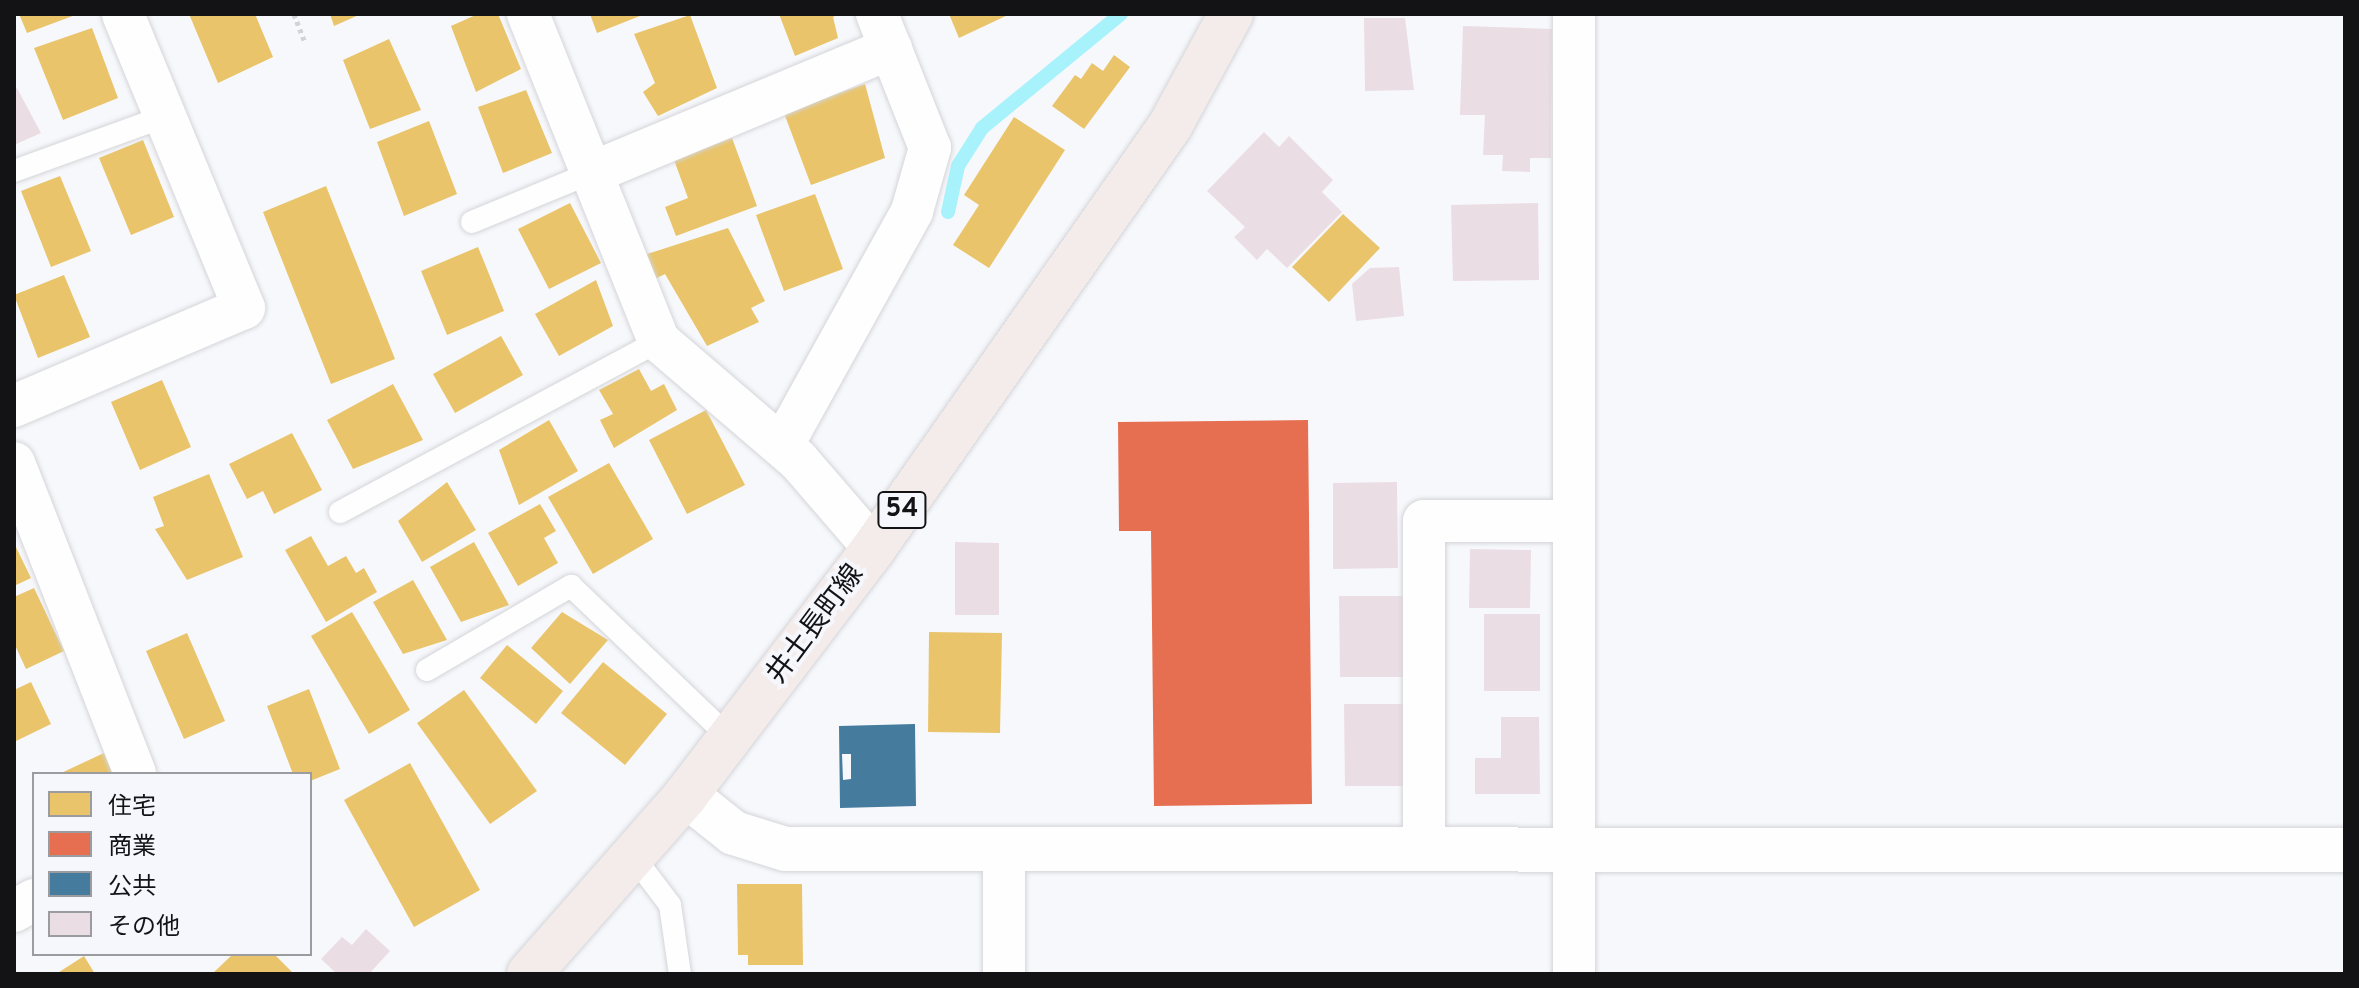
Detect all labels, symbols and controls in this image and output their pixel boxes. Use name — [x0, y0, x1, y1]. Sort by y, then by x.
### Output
road number: 54 — [876, 488, 928, 532]
street label: 井土長町線 — [760, 559, 872, 691]
legend — [32, 772, 312, 956]
text: 住宅 — [108, 793, 156, 823]
text: 商業 — [108, 833, 156, 863]
text: 公共 — [108, 873, 156, 903]
text: その他 — [108, 913, 180, 943]

